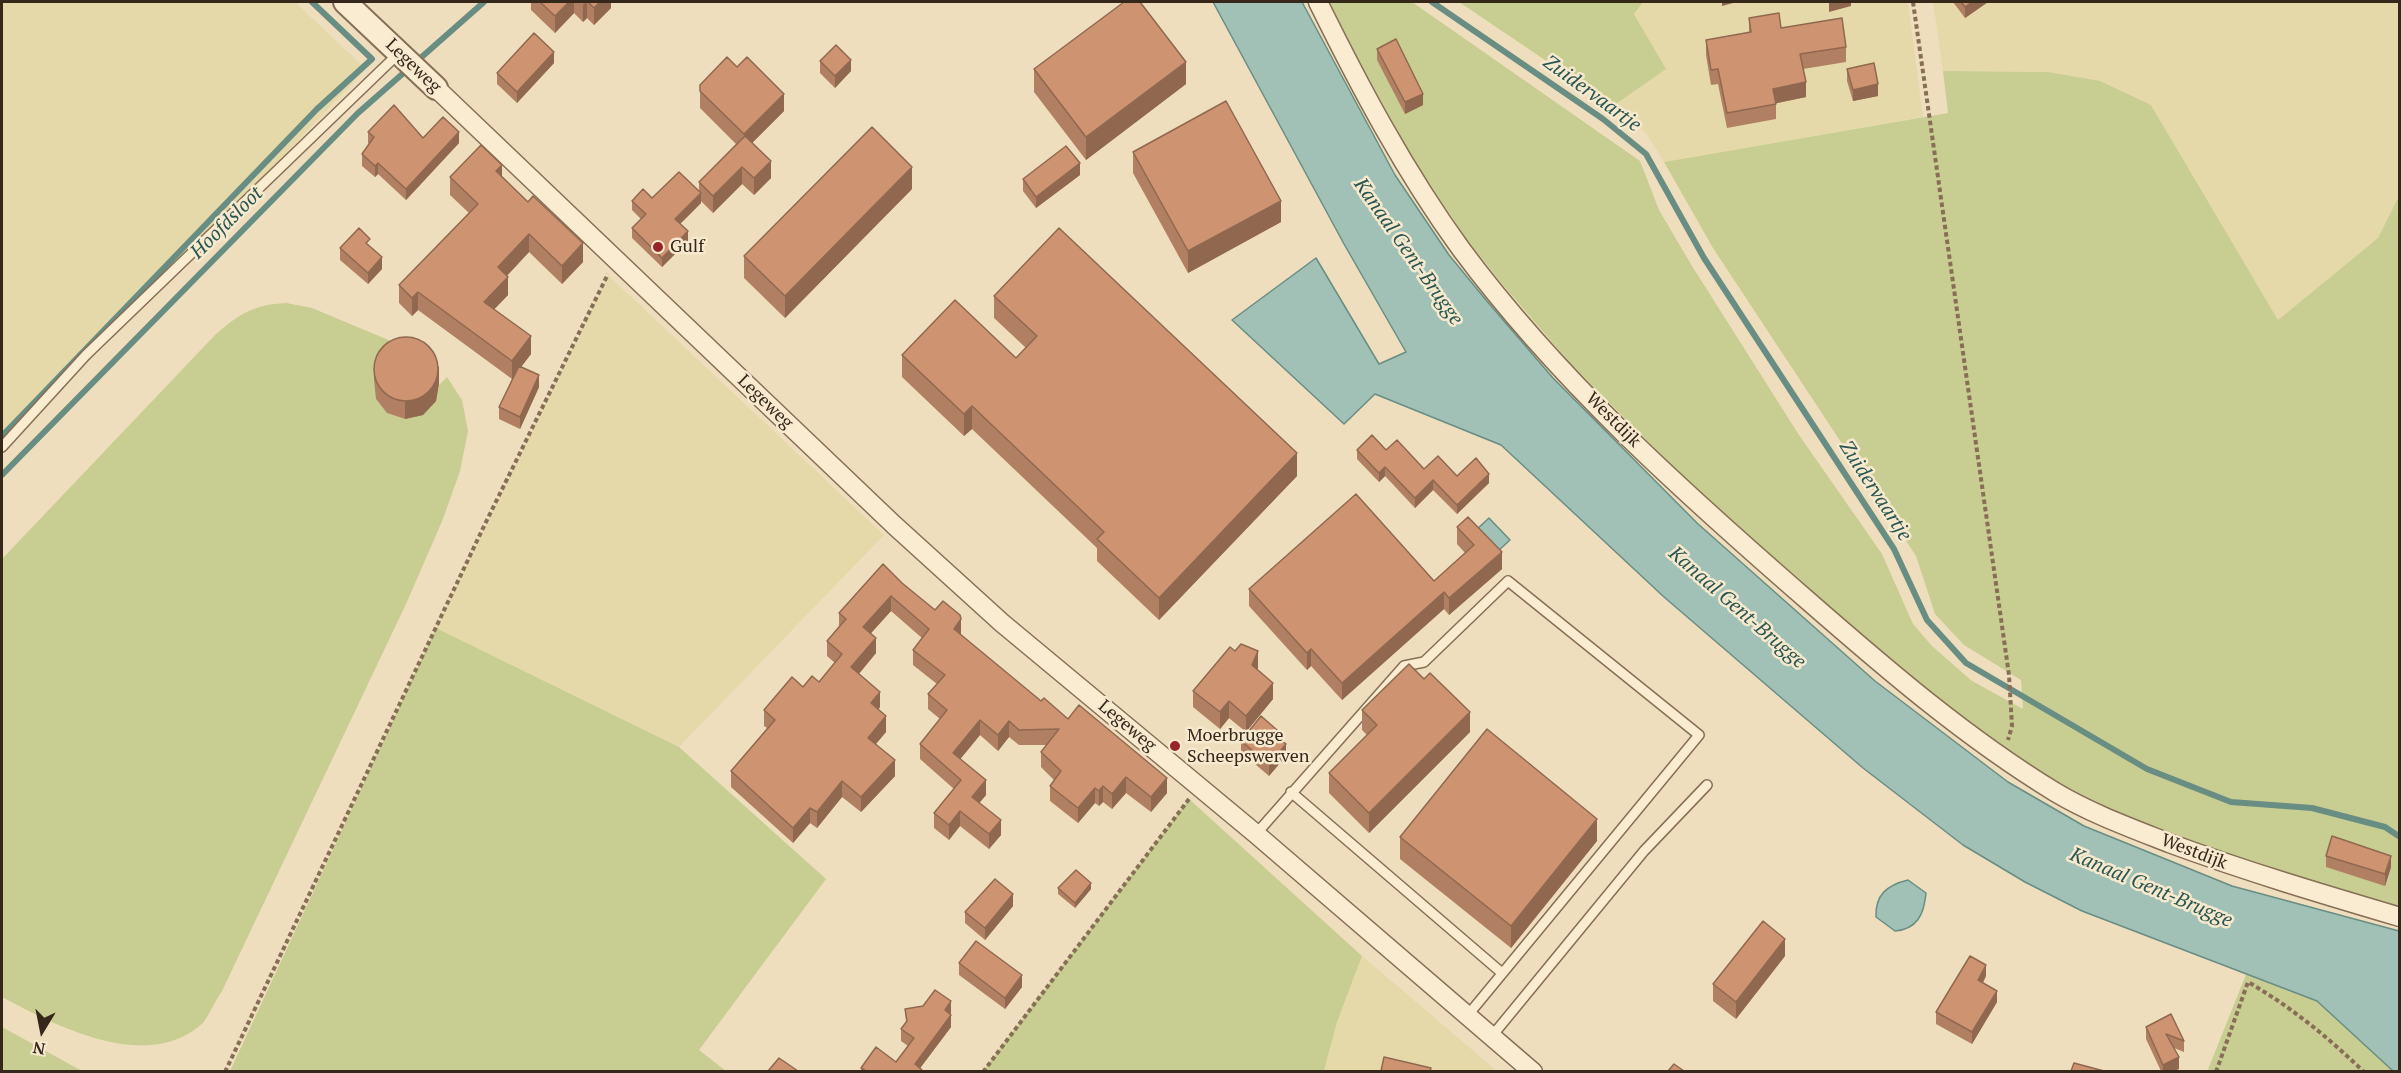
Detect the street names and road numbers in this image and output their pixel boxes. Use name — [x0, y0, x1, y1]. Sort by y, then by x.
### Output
street label: Legeweg — [381, 34, 445, 98]
street label: Legeweg — [733, 370, 797, 434]
street label: Westdijk — [1581, 388, 1645, 452]
street label: Legeweg — [1094, 696, 1160, 756]
street label: Westdijk — [2158, 830, 2230, 874]

